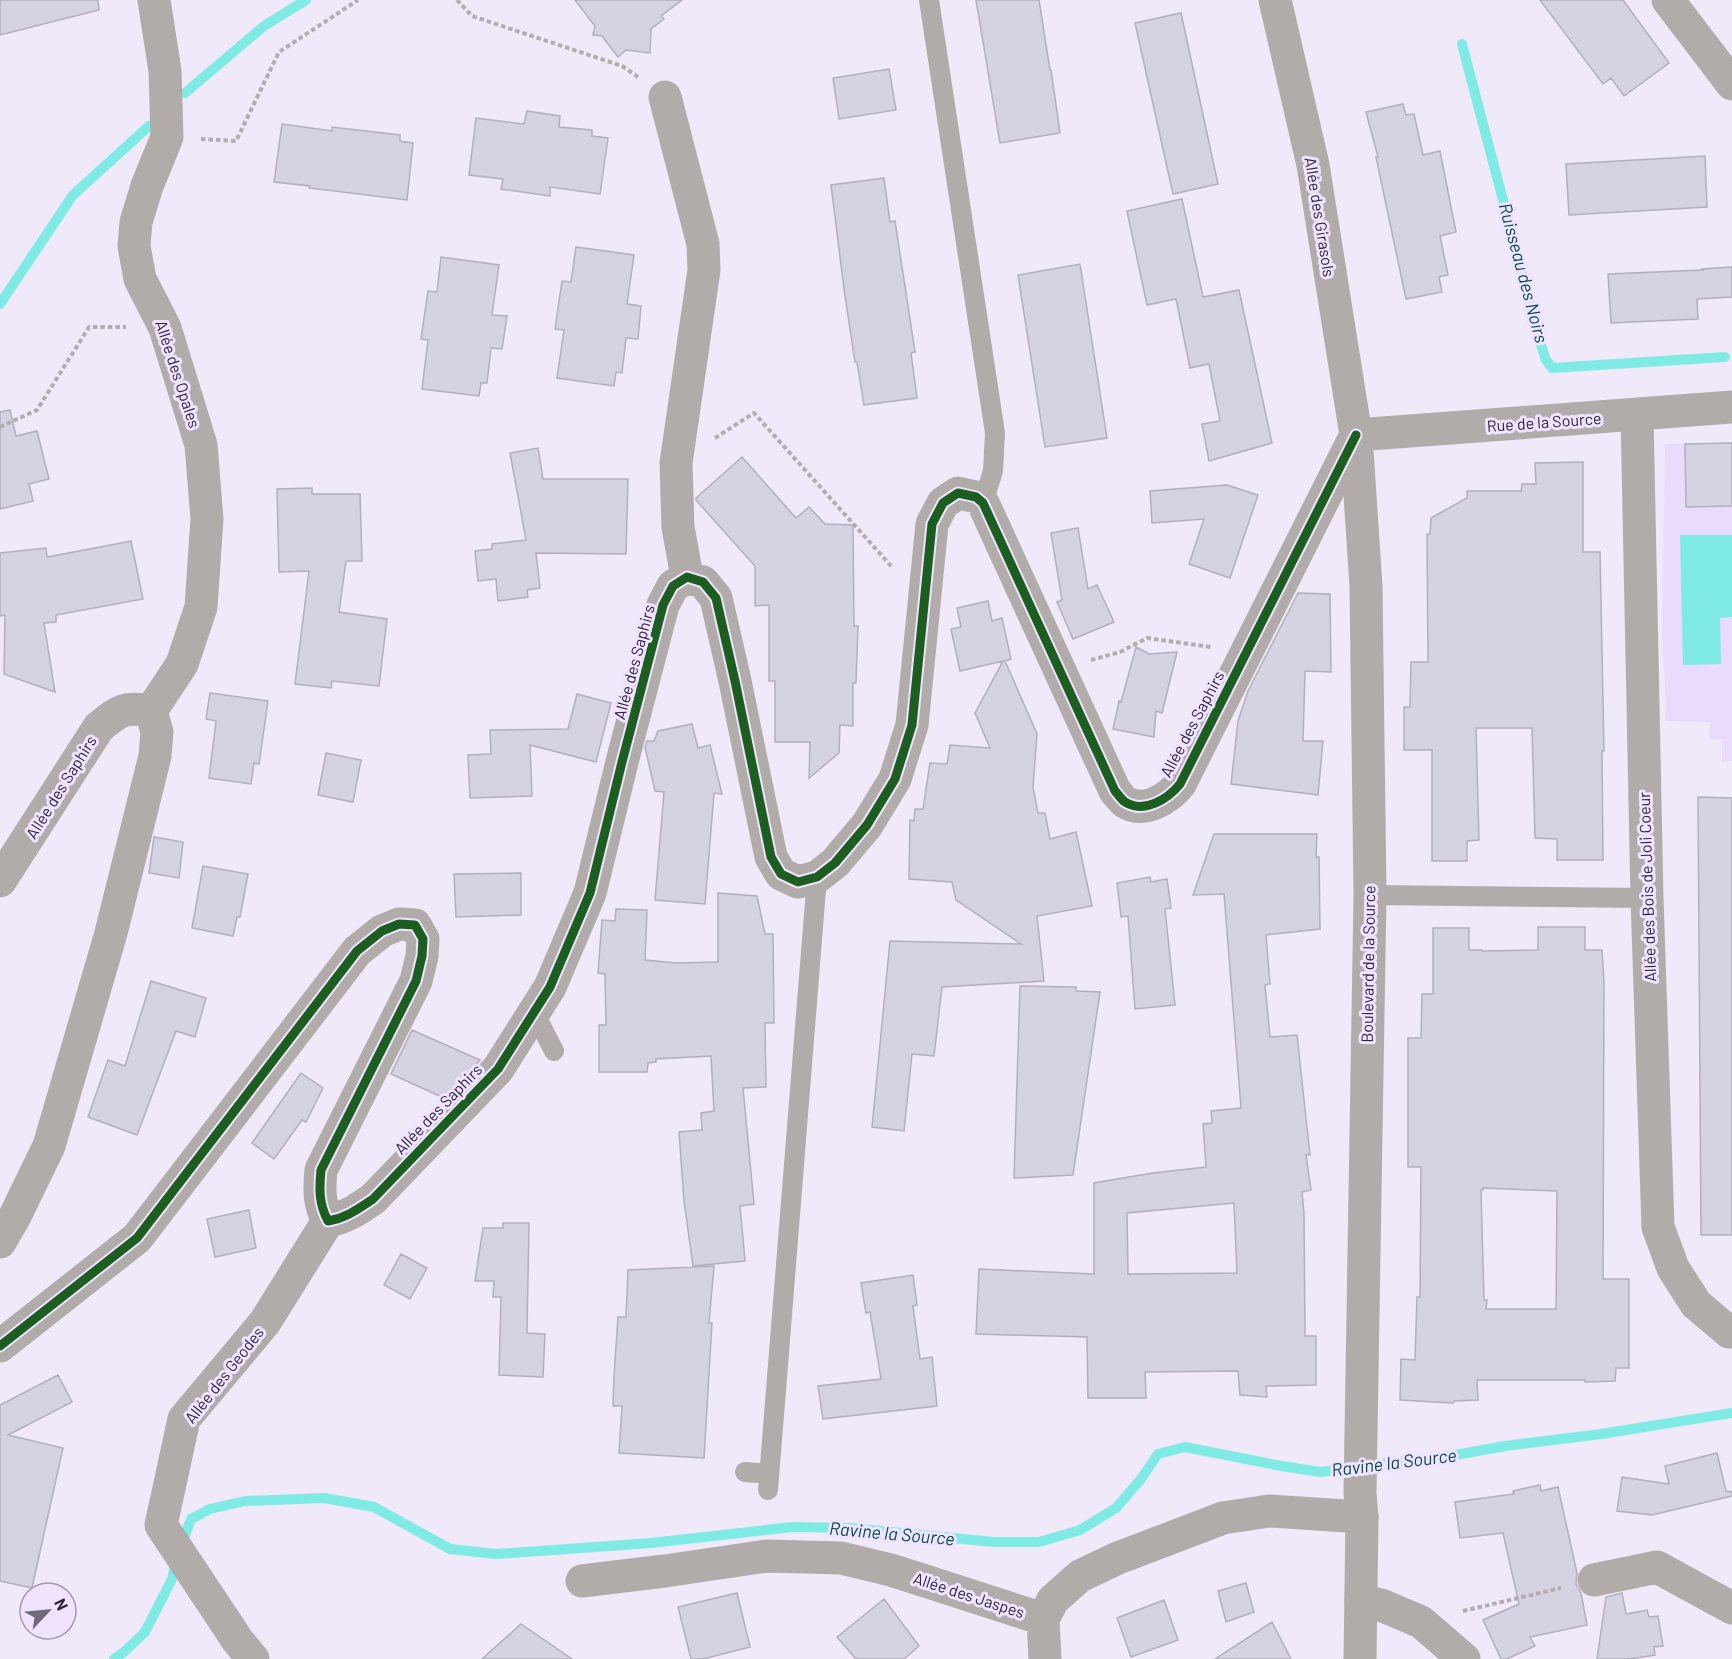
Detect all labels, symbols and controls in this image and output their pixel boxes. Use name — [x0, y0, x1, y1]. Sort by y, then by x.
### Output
street label: Allée des Girasols — [1302, 156, 1339, 278]
water label: Ruisseau des Noirs — [1495, 200, 1553, 345]
street label: Allée des Opales — [152, 318, 205, 430]
street label: Rue de la Source — [1486, 408, 1602, 435]
street label: Allée des Saphirs — [609, 603, 658, 721]
street label: Allée des Saphirs — [1156, 667, 1228, 780]
street label: Allée des Saphirs — [21, 732, 100, 842]
street label: Allée des Bois de Joli Coeur — [1634, 792, 1659, 982]
street label: Boulevard de la Source — [1357, 885, 1378, 1043]
street label: Allée des Saphirs — [390, 1060, 485, 1158]
street label: Allée des Geodes — [180, 1323, 267, 1427]
water label: Ravine la Source — [1330, 1443, 1458, 1481]
water label: Ravine la Source — [828, 1517, 956, 1549]
street label: Allée des Jaspes — [911, 1568, 1027, 1621]
north arrow — [18, 1581, 78, 1641]
text: N — [51, 1595, 73, 1613]

